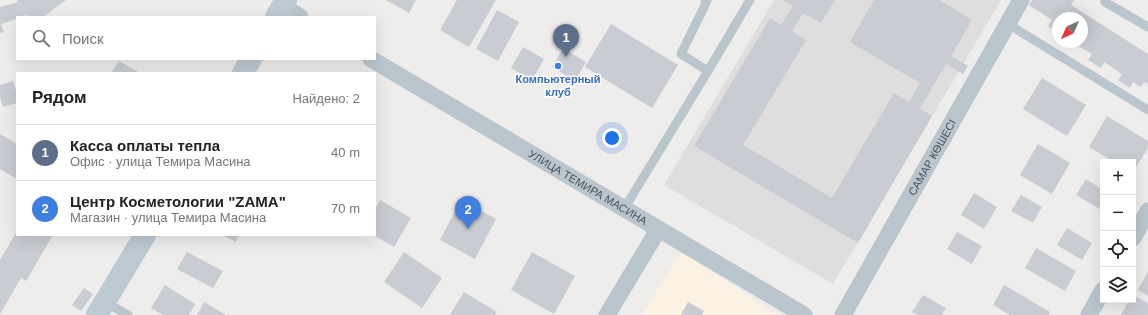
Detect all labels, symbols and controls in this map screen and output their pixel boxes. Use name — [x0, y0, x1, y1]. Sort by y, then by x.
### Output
north arrow — [1052, 12, 1088, 48]
search box — [16, 16, 376, 60]
pin: 1 — [553, 24, 579, 57]
icon: search — [30, 27, 52, 49]
text: Поиск — [62, 30, 104, 47]
marker: Компьютерный клуб — [553, 61, 563, 71]
place label: Компьютерный клуб — [516, 73, 600, 98]
text: Рядом — [32, 88, 87, 107]
text: Найдено: 2 — [292, 91, 360, 106]
street label: САМАР КӨШЕСІ — [906, 117, 958, 198]
your location — [602, 128, 622, 148]
text: Касса оплаты тепла — [70, 137, 220, 154]
text: 1 — [41, 145, 49, 160]
text: 40 m — [331, 145, 360, 160]
street label: УЛИЦА ТЕМИРА МАСИНА — [526, 148, 650, 227]
text: Офис · улица Темира Масина — [70, 154, 251, 169]
map controls — [1100, 159, 1136, 303]
button: + — [1100, 159, 1136, 195]
text: Центр Косметологии "ZAMA" — [70, 193, 286, 210]
button: − — [1100, 195, 1136, 231]
pin: 2 — [455, 196, 481, 229]
text: 2 — [41, 201, 49, 216]
text: 70 m — [331, 201, 360, 216]
text: Магазин · улица Темира Масина — [70, 210, 266, 225]
button: locate — [1100, 231, 1136, 267]
button: layers — [1100, 267, 1136, 303]

